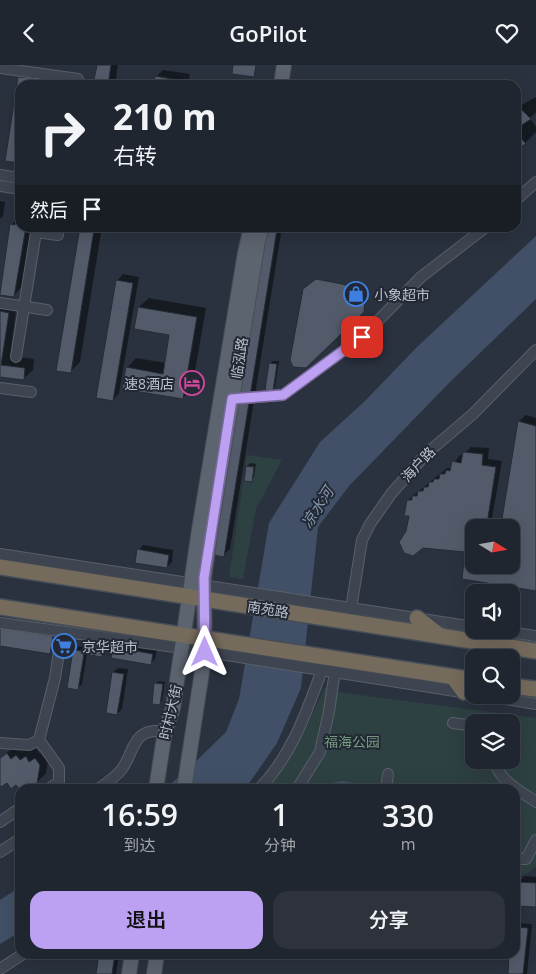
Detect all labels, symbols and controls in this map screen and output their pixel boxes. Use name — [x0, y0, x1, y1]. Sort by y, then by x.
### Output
text: GoPilot — [229, 18, 307, 48]
icon: back — [15, 19, 43, 47]
icon: heart — [493, 19, 521, 47]
text: 210 m — [113, 93, 217, 140]
icon: right — [30, 100, 95, 165]
text: 右转 — [113, 140, 157, 170]
icon: arrive — [78, 195, 106, 223]
text: 然后 — [30, 197, 68, 223]
shop icon: 小象超市 — [343, 281, 369, 307]
place label: 小象超市 — [374, 285, 430, 304]
pin — [341, 316, 383, 358]
icon: arrive — [348, 323, 376, 351]
street label: 临泓路 — [226, 336, 252, 380]
hotel icon: 速8酒店 — [179, 370, 205, 396]
place label: 速8酒店 — [124, 374, 174, 393]
street label: 海户路 — [397, 442, 439, 486]
water label: 凉水河 — [296, 480, 339, 531]
north arrow — [465, 519, 520, 574]
map controls — [465, 519, 520, 769]
button: sound — [465, 584, 520, 639]
street label: 南苑路 — [246, 596, 290, 622]
position arrow — [178, 625, 230, 677]
supermarket icon: 京华超市 — [51, 633, 77, 659]
place label: 京华超市 — [82, 637, 138, 656]
button: search — [465, 649, 520, 704]
street label: 时村大街 — [154, 683, 186, 741]
button: layers — [465, 714, 520, 769]
park label: 福海公园 — [324, 732, 380, 751]
text: 16:59 — [101, 794, 178, 835]
text: 1 — [272, 794, 289, 835]
text: 330 — [382, 795, 434, 836]
text: m — [401, 833, 415, 855]
text: 到达 — [124, 834, 156, 856]
text: 分钟 — [264, 834, 296, 856]
button: 退出 — [30, 891, 263, 949]
button: 分享 — [273, 891, 505, 949]

